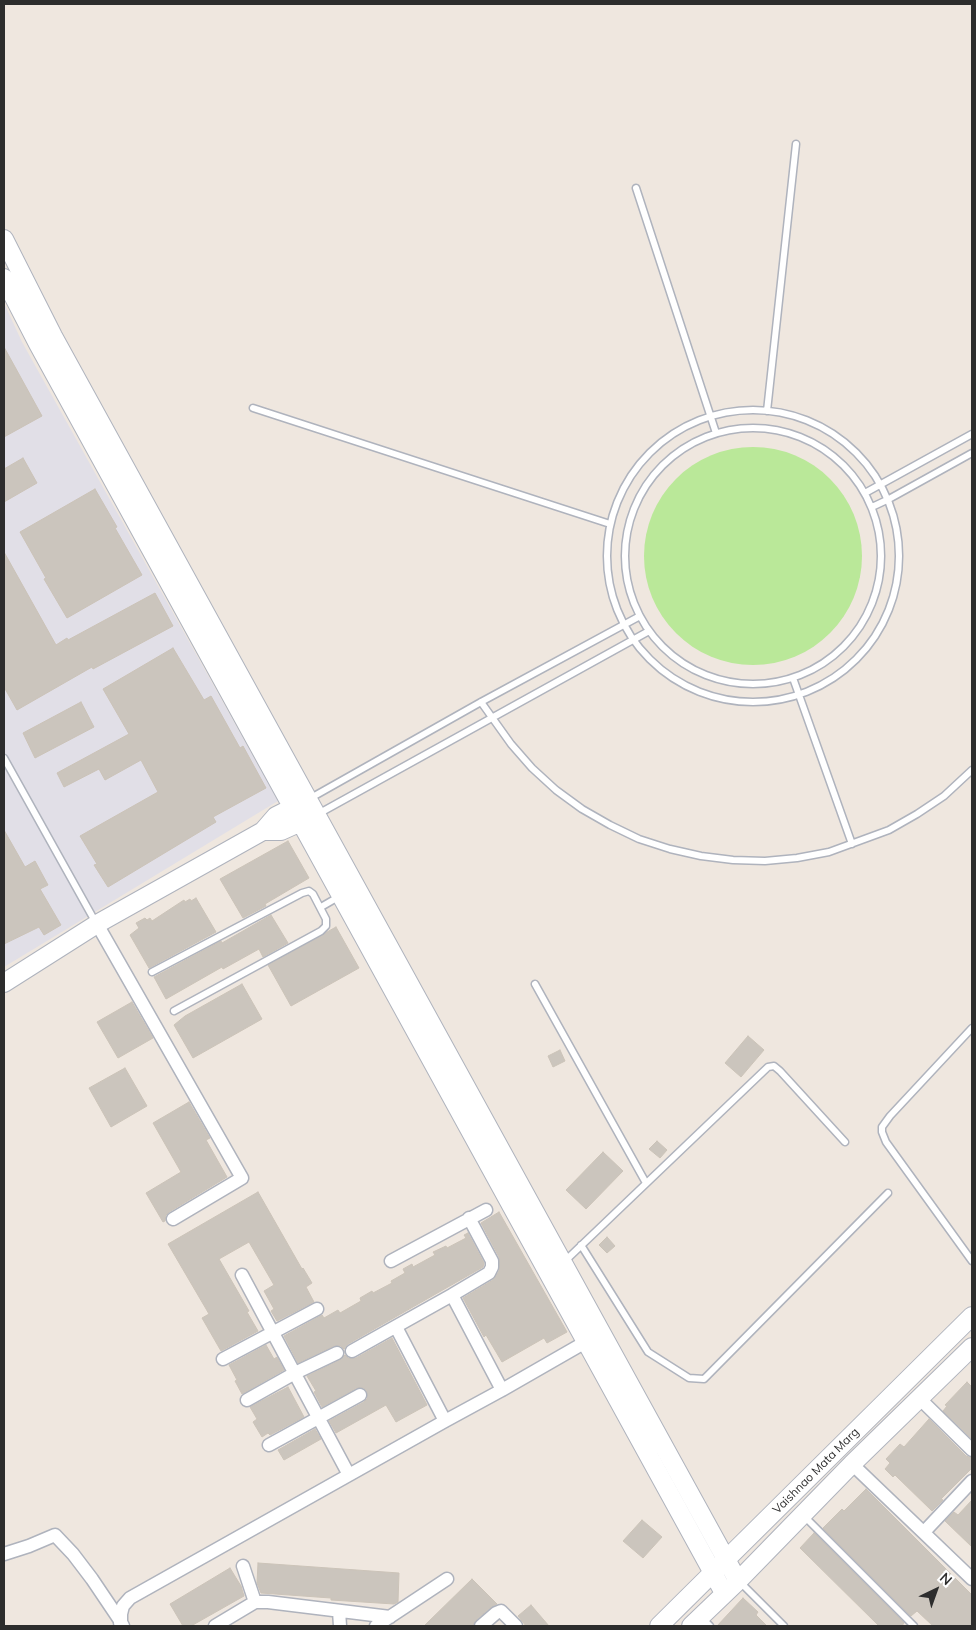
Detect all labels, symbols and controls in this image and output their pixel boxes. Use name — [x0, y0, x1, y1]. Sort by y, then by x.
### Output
street label: Vaishnao Mata Marg — [770, 1425, 862, 1517]
north arrow — [911, 1565, 961, 1615]
text: N — [936, 1569, 956, 1589]

